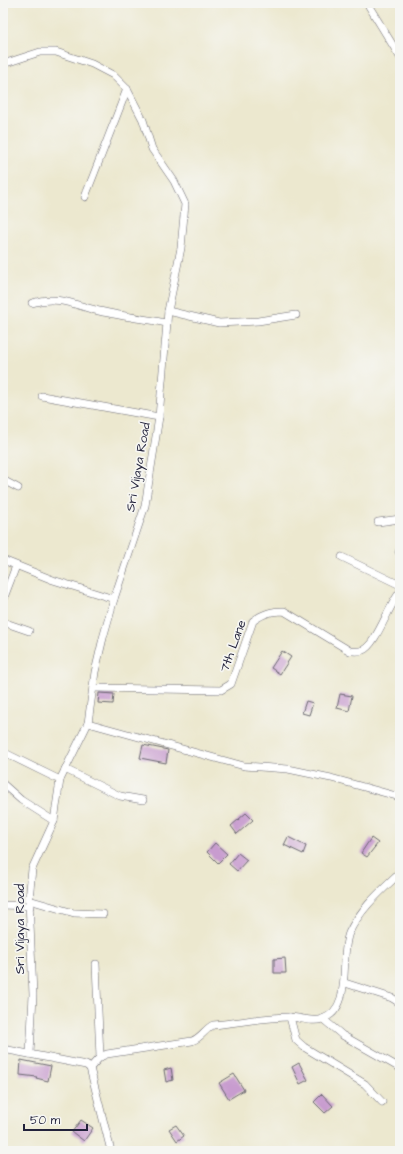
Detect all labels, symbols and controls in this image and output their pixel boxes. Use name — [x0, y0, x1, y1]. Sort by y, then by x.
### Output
street label: Sri Vijaya Road — [121, 421, 156, 513]
street label: 7th Lane — [215, 618, 251, 674]
street label: Sri Vijaya Road — [11, 883, 30, 974]
scale bar — [24, 1106, 87, 1132]
text: 50 m — [30, 1112, 61, 1129]

